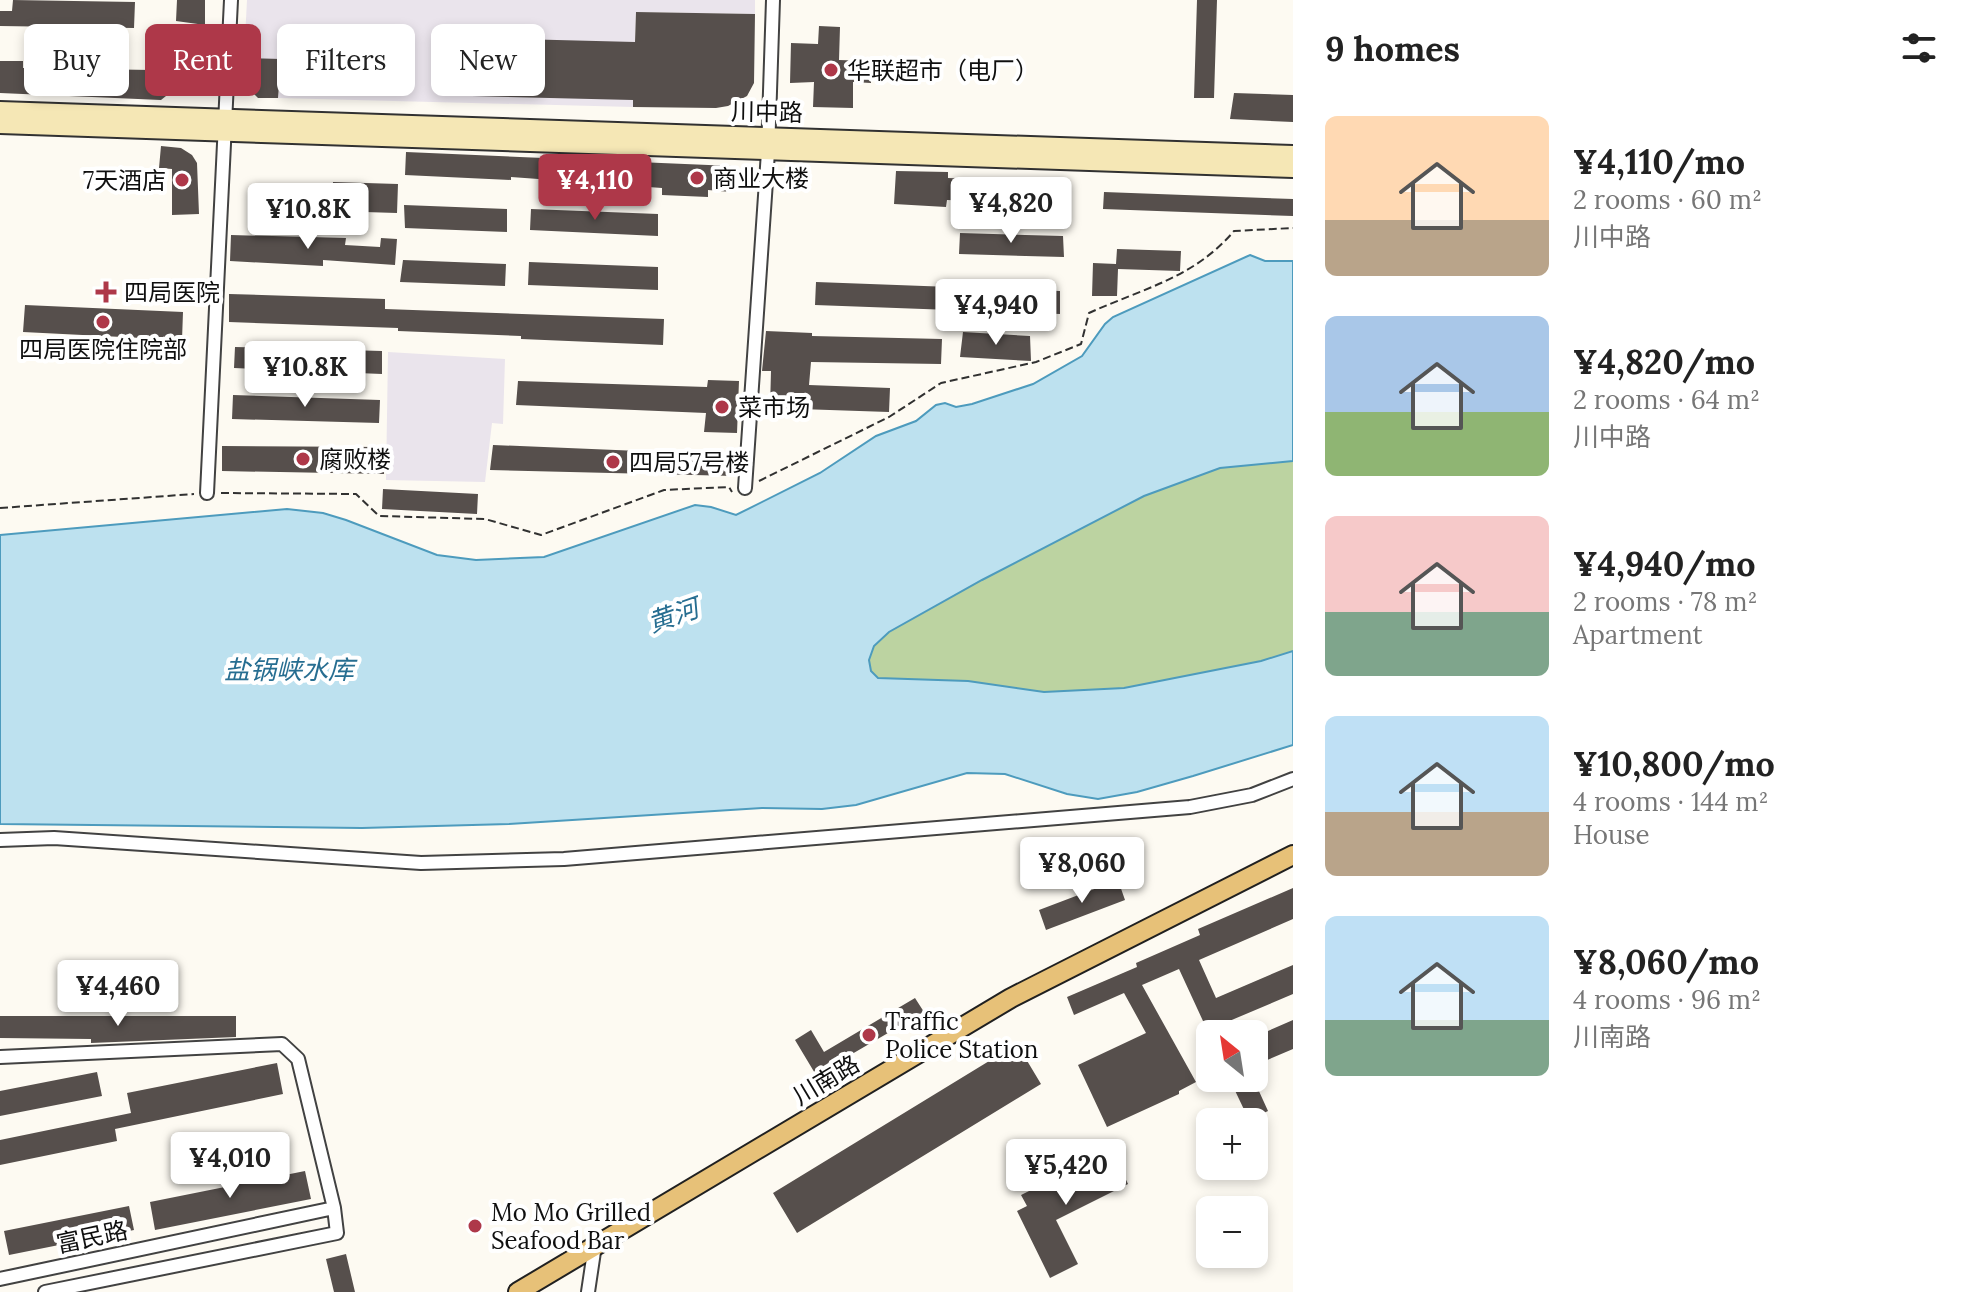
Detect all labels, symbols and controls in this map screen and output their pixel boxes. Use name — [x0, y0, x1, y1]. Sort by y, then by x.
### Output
chip: Buy — [24, 24, 129, 96]
chip: Rent — [145, 24, 261, 96]
chip: Filters — [277, 24, 415, 96]
chip: New — [431, 24, 545, 96]
icon: filters — [1897, 26, 1941, 70]
text: 9 homes — [1325, 27, 1460, 70]
place label: 华联超市（电厂） — [847, 55, 1039, 86]
marker: 华联超市（电厂） — [822, 61, 840, 79]
street label: 川中路 — [731, 96, 803, 128]
text: ¥4,110/mo — [1573, 140, 1745, 183]
icon: home — [1389, 148, 1485, 244]
pin: ¥4,110 — [530, 154, 660, 222]
text: ¥4,110 — [556, 163, 634, 196]
place label: 商业大楼 — [713, 163, 809, 194]
place label: 7天酒店 — [83, 165, 166, 196]
marker: 商业大楼 — [688, 169, 706, 187]
marker: 7天酒店 — [173, 171, 191, 189]
pin: ¥4,820 — [946, 177, 1076, 245]
pin: ¥10.8K — [243, 183, 373, 251]
text: 2 rooms · 60 m² — [1573, 183, 1762, 216]
text: ¥4,820 — [969, 186, 1053, 219]
text: ¥10.8K — [266, 192, 350, 225]
text: 川中路 — [1573, 220, 1651, 253]
place label: 四局医院 — [124, 277, 220, 308]
pin: ¥4,940 — [931, 279, 1061, 347]
marker: 四局医院 — [95, 281, 117, 303]
text: ¥4,940 — [953, 288, 1039, 321]
marker: 四局医院住院部 — [94, 313, 112, 331]
place label: 四局医院住院部 — [19, 334, 187, 365]
text: ¥4,820/mo — [1573, 340, 1755, 383]
pin: ¥10.8K — [240, 341, 370, 409]
icon: home — [1389, 348, 1485, 444]
text: ¥10.8K — [263, 350, 347, 383]
text: 2 rooms · 64 m² — [1573, 383, 1760, 416]
place label: 菜市场 — [738, 392, 810, 423]
marker: 菜市场 — [713, 398, 731, 416]
text: 川中路 — [1573, 420, 1651, 453]
place label: 腐败楼 — [319, 444, 391, 475]
place label: 四局57号楼 — [629, 447, 749, 478]
marker: 腐败楼 — [294, 450, 312, 468]
marker: 四局57号楼 — [604, 453, 622, 471]
text: ¥4,940/mo — [1573, 542, 1756, 585]
icon: home — [1389, 548, 1485, 644]
text: 2 rooms · 78 m² — [1573, 585, 1757, 618]
water label: 黄河 — [643, 589, 708, 639]
text: Apartment — [1573, 618, 1703, 651]
water label: 盐锅峡水库 — [224, 653, 358, 686]
text: ¥10,800/mo — [1573, 742, 1775, 785]
icon: home — [1389, 748, 1485, 844]
text: 4 rooms · 144 m² — [1573, 785, 1769, 818]
text: House — [1573, 818, 1650, 851]
pin: ¥8,060 — [1017, 837, 1147, 905]
text: ¥8,060 — [1038, 846, 1126, 879]
text: ¥8,060/mo — [1573, 940, 1759, 983]
icon: home — [1389, 948, 1485, 1044]
pin: ¥4,460 — [53, 960, 183, 1028]
text: ¥4,460 — [75, 969, 161, 1002]
text: 4 rooms · 96 m² — [1573, 983, 1761, 1016]
place label: Traffic Police Station — [885, 1006, 1038, 1065]
north arrow — [1196, 1020, 1268, 1092]
map controls — [1196, 1020, 1268, 1268]
text: 川南路 — [1573, 1020, 1651, 1053]
marker: Traffic Police Station — [860, 1026, 878, 1044]
street label: 川南路 — [787, 1048, 865, 1112]
button: + — [1196, 1108, 1268, 1180]
pin: ¥4,010 — [165, 1132, 295, 1200]
pin: ¥5,420 — [1001, 1139, 1131, 1207]
text: ¥4,010 — [189, 1141, 271, 1174]
text: ¥5,420 — [1024, 1148, 1108, 1181]
button: − — [1196, 1196, 1268, 1268]
place label: Mo Mo Grilled Seafood Bar — [491, 1197, 651, 1256]
street label: 富民路 — [54, 1214, 130, 1260]
marker: Mo Mo Grilled Seafood Bar — [466, 1217, 484, 1235]

